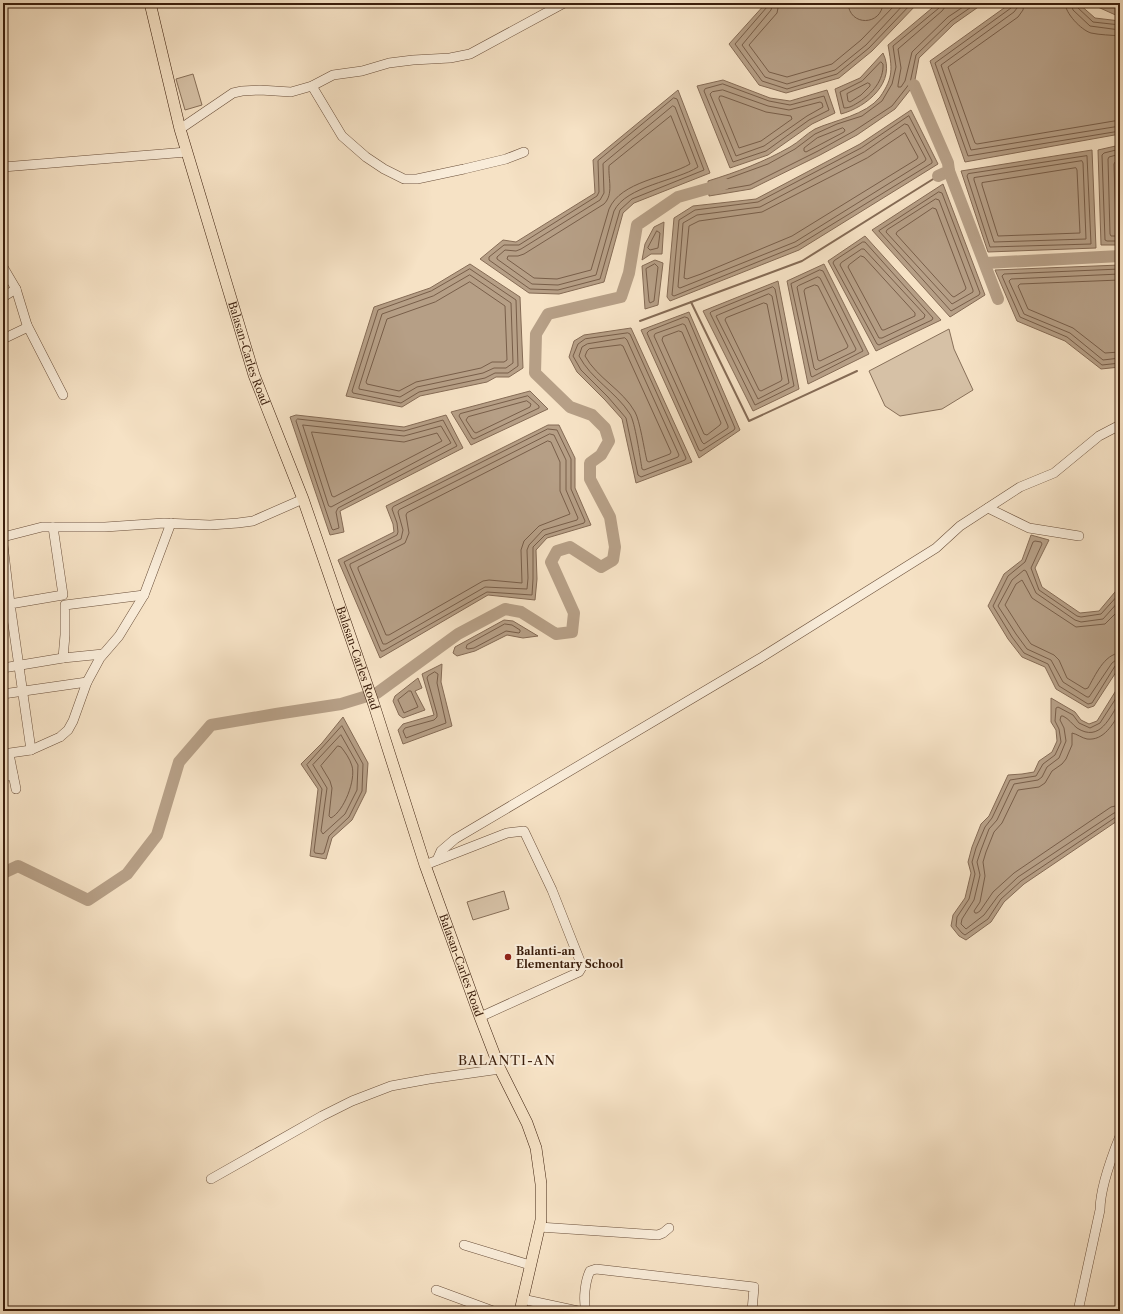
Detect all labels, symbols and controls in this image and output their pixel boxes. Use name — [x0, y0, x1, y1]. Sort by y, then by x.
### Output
street label: Balasan-Carles Road — [225, 300, 272, 407]
street label: Balasan-Carles Road — [334, 605, 382, 712]
street label: Balasan-Carles Road — [436, 912, 486, 1019]
place label: Balanti-an Elementary School — [516, 944, 623, 971]
marker: Balanti-an Elementary School — [503, 952, 513, 962]
district label: BALANTI-AN — [458, 1052, 556, 1068]

